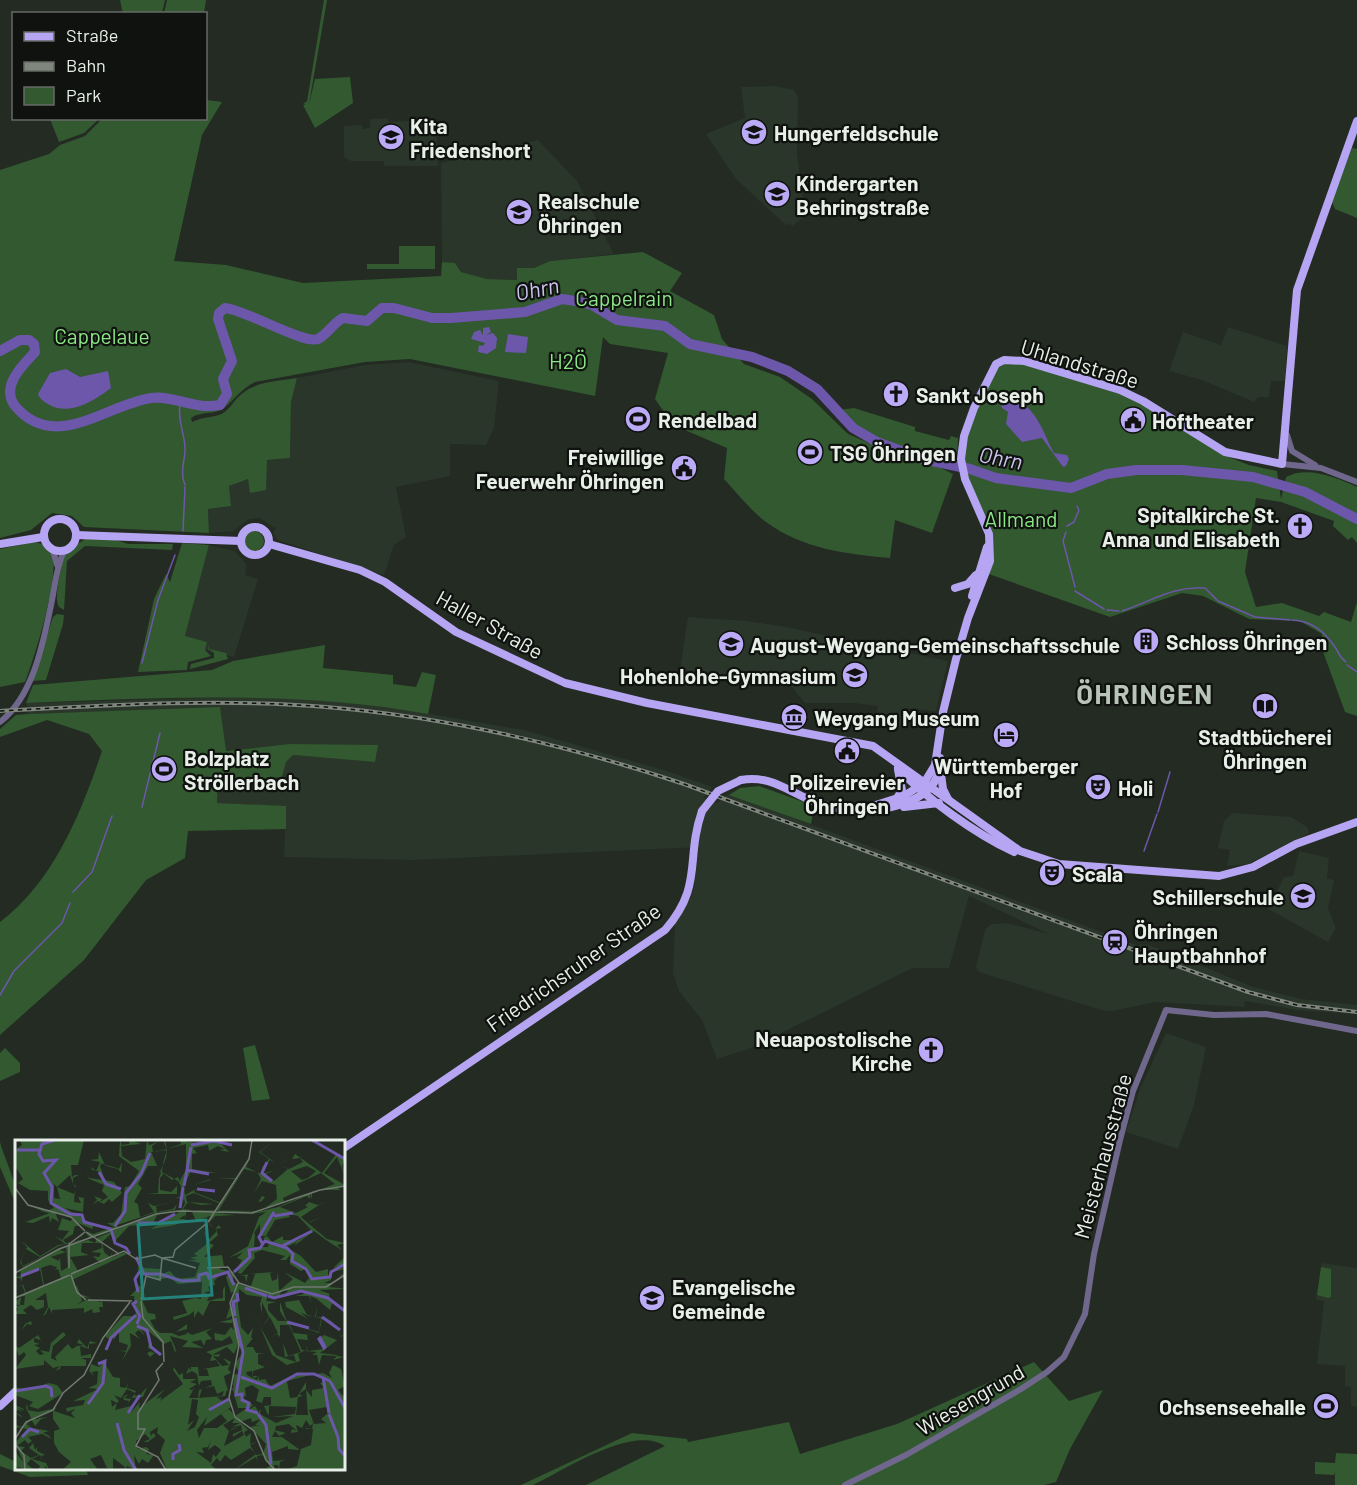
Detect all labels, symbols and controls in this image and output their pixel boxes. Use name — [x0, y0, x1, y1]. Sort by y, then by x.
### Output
legend — [12, 12, 207, 120]
text: Straße — [66, 24, 118, 46]
text: Bahn — [66, 54, 106, 76]
text: Park — [66, 84, 101, 106]
place label: Kita Friedenshort — [410, 113, 531, 162]
school or university icon: Hungerfeldschule — [739, 117, 769, 147]
place label: Hungerfeldschule — [774, 120, 939, 145]
school or university icon: Kita Friedenshort — [376, 122, 406, 152]
place label: Kindergarten Behringstraße — [796, 170, 930, 219]
school or university icon: Kindergarten Behringstraße — [762, 179, 792, 209]
place label: Realschule Öhringen — [538, 188, 640, 237]
school or university icon: Realschule Öhringen — [504, 197, 534, 227]
water label: Ohrn — [513, 271, 561, 305]
park label: Cappelrain — [575, 285, 673, 310]
park label: Cappelaue — [54, 323, 150, 348]
street label: Uhlandstraße — [1018, 333, 1142, 393]
park label: H2Ö — [549, 348, 587, 373]
church icon: Sankt Joseph — [881, 379, 911, 409]
place label: Sankt Joseph — [916, 382, 1044, 407]
sports icon: Rendelbad — [623, 404, 653, 434]
public building icon: Hoftheater — [1118, 405, 1148, 435]
place label: Rendelbad — [658, 407, 757, 432]
place label: Hoftheater — [1152, 408, 1254, 433]
sports icon: TSG Öhringen — [795, 437, 825, 467]
place label: TSG Öhringen — [830, 440, 956, 465]
water label: Ohrn — [977, 440, 1025, 474]
place label: Freiwillige Feuerwehr Öhringen — [476, 444, 664, 493]
public building icon: Freiwillige Feuerwehr Öhringen — [669, 453, 699, 483]
place label: Spitalkirche St. Anna und Elisabeth — [1102, 502, 1280, 551]
park label: Allmand — [984, 506, 1058, 531]
church icon: Spitalkirche St. Anna und Elisabeth — [1285, 511, 1315, 541]
street label: Haller Straße — [432, 584, 548, 664]
building icon: Schloss Öhringen — [1131, 626, 1161, 656]
school or university icon: August-Weygang-Gemeinschaftsschule — [716, 629, 746, 659]
place label: Schloss Öhringen — [1166, 629, 1327, 654]
place label: August-Weygang-Gemeinschaftsschule — [750, 632, 1120, 657]
school or university icon: Hohenlohe-Gymnasium — [840, 660, 870, 690]
place label: Hohenlohe-Gymnasium — [620, 663, 836, 688]
district label: ÖHRINGEN — [1076, 677, 1214, 709]
library icon: Stadtbücherei Öhringen — [1250, 691, 1280, 721]
museum icon: Weygang Museum — [779, 702, 809, 732]
place label: Weygang Museum — [814, 705, 979, 730]
hotel icon: Württemberger Hof — [991, 720, 1021, 750]
place label: Stadtbücherei Öhringen — [1198, 724, 1332, 773]
public building icon: Polizeirevier Öhringen — [832, 736, 862, 766]
place label: Bolzplatz Ströllerbach — [184, 745, 299, 794]
place label: Württemberger Hof — [934, 753, 1078, 802]
sports icon: Bolzplatz Ströllerbach — [149, 754, 179, 784]
place label: Polizeirevier Öhringen — [789, 769, 905, 818]
theatre icon: Holi — [1083, 772, 1113, 802]
place label: Holi — [1118, 775, 1153, 800]
theatre icon: Scala — [1037, 858, 1067, 888]
place label: Scala — [1072, 861, 1123, 886]
school or university icon: Schillerschule — [1288, 881, 1318, 911]
place label: Schillerschule — [1152, 884, 1284, 909]
street label: Friedrichsruher Straße — [481, 897, 665, 1037]
place label: Öhringen Hauptbahnhof — [1134, 918, 1267, 967]
station icon: Öhringen Hauptbahnhof — [1100, 927, 1130, 957]
place label: Neuapostolische Kirche — [755, 1026, 912, 1075]
church icon: Neuapostolische Kirche — [916, 1035, 946, 1065]
street label: Meisterhausstraße — [1068, 1071, 1136, 1241]
inset map — [15, 1140, 345, 1470]
place label: Evangelische Gemeinde — [672, 1274, 796, 1323]
school or university icon: Evangelische Gemeinde — [637, 1283, 667, 1313]
street label: Wiesengrund — [912, 1358, 1028, 1440]
sports icon: Ochsenseehalle — [1311, 1391, 1341, 1421]
place label: Ochsenseehalle — [1159, 1394, 1306, 1419]

